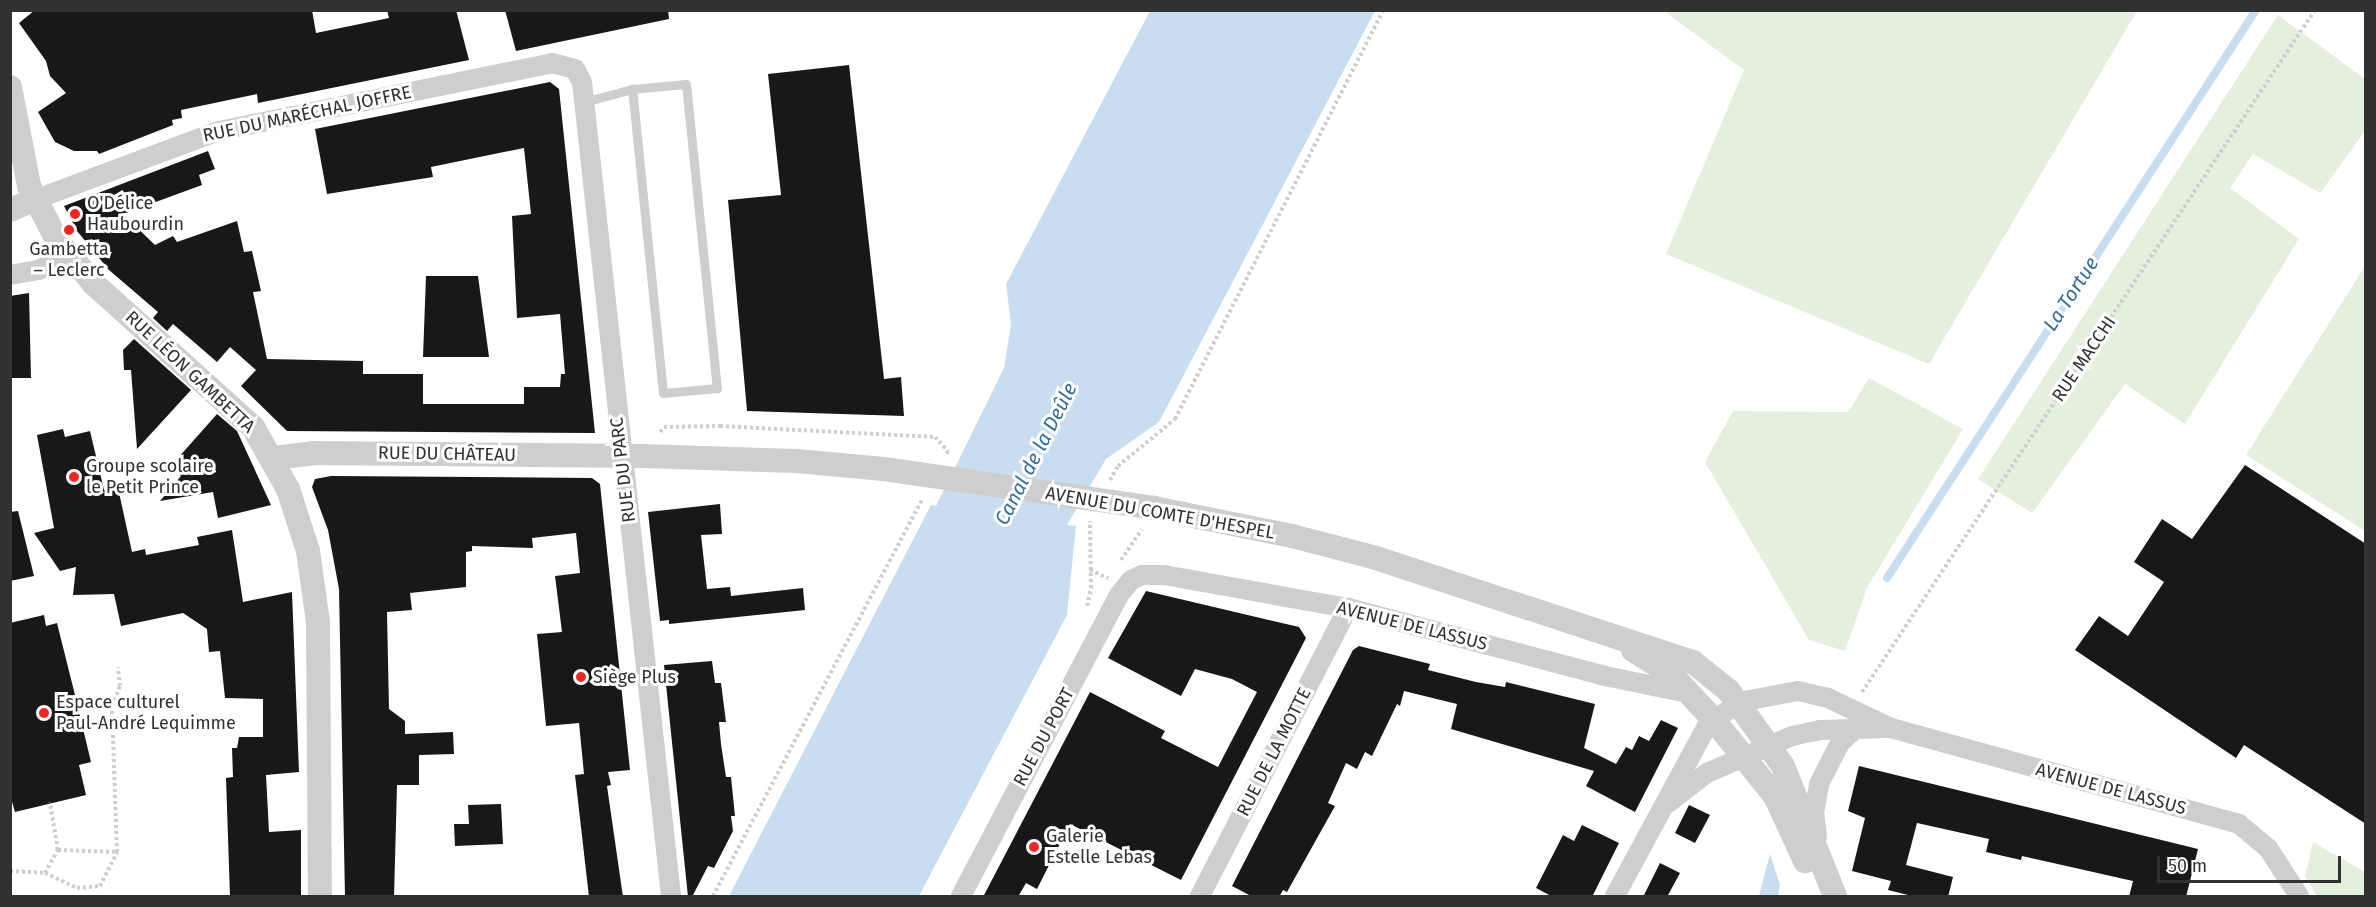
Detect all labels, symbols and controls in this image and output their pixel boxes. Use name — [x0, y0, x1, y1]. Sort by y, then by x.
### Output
street label: RUE DU MARÉCHAL JOFFRE — [201, 81, 413, 147]
place label: O'Délice Haubourdin — [87, 193, 184, 236]
marker: O'Délice Haubourdin — [68, 207, 82, 221]
marker: Gambetta – Leclerc — [62, 223, 76, 237]
place label: Gambetta – Leclerc — [29, 239, 109, 282]
water label: La Tortue — [2038, 253, 2104, 335]
street label: RUE LÉON GAMBETTA — [121, 306, 259, 438]
street label: RUE MACCHI — [2047, 312, 2121, 406]
water label: Canal de la Deûle — [990, 379, 1082, 529]
street label: RUE DU PARC — [606, 416, 640, 524]
street label: RUE DU CHÂTEAU — [378, 442, 516, 466]
place label: Groupe scolaire le Petit Prince — [86, 456, 213, 498]
marker: Groupe scolaire le Petit Prince — [67, 470, 81, 484]
street label: AVENUE DU COMTE D'HESPEL — [1044, 482, 1276, 544]
street label: AVENUE DE LASSUS — [1334, 597, 1490, 655]
place label: Siège Plus — [593, 666, 676, 688]
marker: Siège Plus — [574, 670, 588, 684]
street label: RUE DU PORT — [1009, 684, 1079, 790]
street label: RUE DE LA MOTTE — [1232, 684, 1316, 820]
place label: Espace culturel Paul-André Lequimme — [56, 692, 236, 734]
marker: Espace culturel Paul-André Lequimme — [37, 706, 51, 720]
street label: AVENUE DE LASSUS — [2034, 759, 2188, 819]
place label: Galerie Estelle Lebas — [1046, 826, 1152, 868]
marker: Galerie Estelle Lebas — [1027, 840, 1041, 854]
scale bar — [2160, 844, 2344, 882]
text: 50 m — [2168, 855, 2207, 877]

